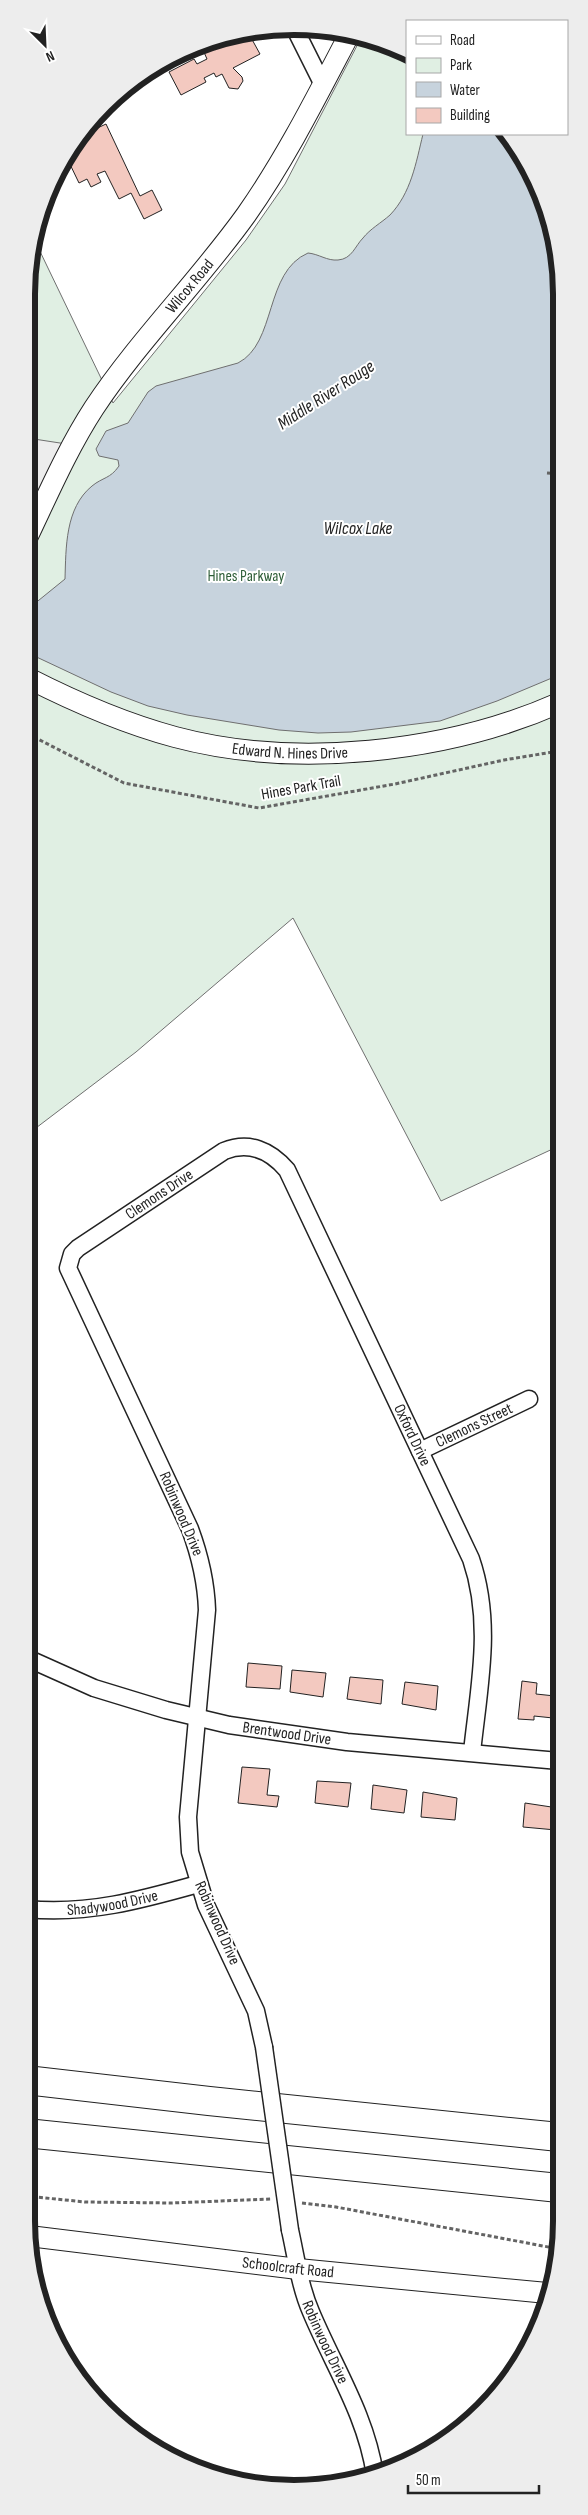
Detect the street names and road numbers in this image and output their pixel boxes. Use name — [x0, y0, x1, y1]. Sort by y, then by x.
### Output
street label: Wilcox Road — [162, 255, 218, 317]
street label: Edward N. Hines Drive — [231, 739, 349, 763]
street label: Hines Park Trail — [260, 772, 342, 804]
street label: Clemons Drive — [122, 1165, 197, 1223]
street label: Clemons Street — [433, 1399, 516, 1452]
street label: Oxford Drive — [390, 1401, 435, 1469]
street label: Robinwood Drive — [155, 1469, 207, 1559]
street label: Brentwood Drive — [241, 1718, 332, 1749]
street label: Robinwood Drive — [190, 1878, 244, 1968]
street label: Shadywood Drive — [66, 1886, 160, 1920]
street label: Schoolcraft Road — [241, 2253, 335, 2282]
street label: Robinwood Drive — [298, 2298, 353, 2387]

